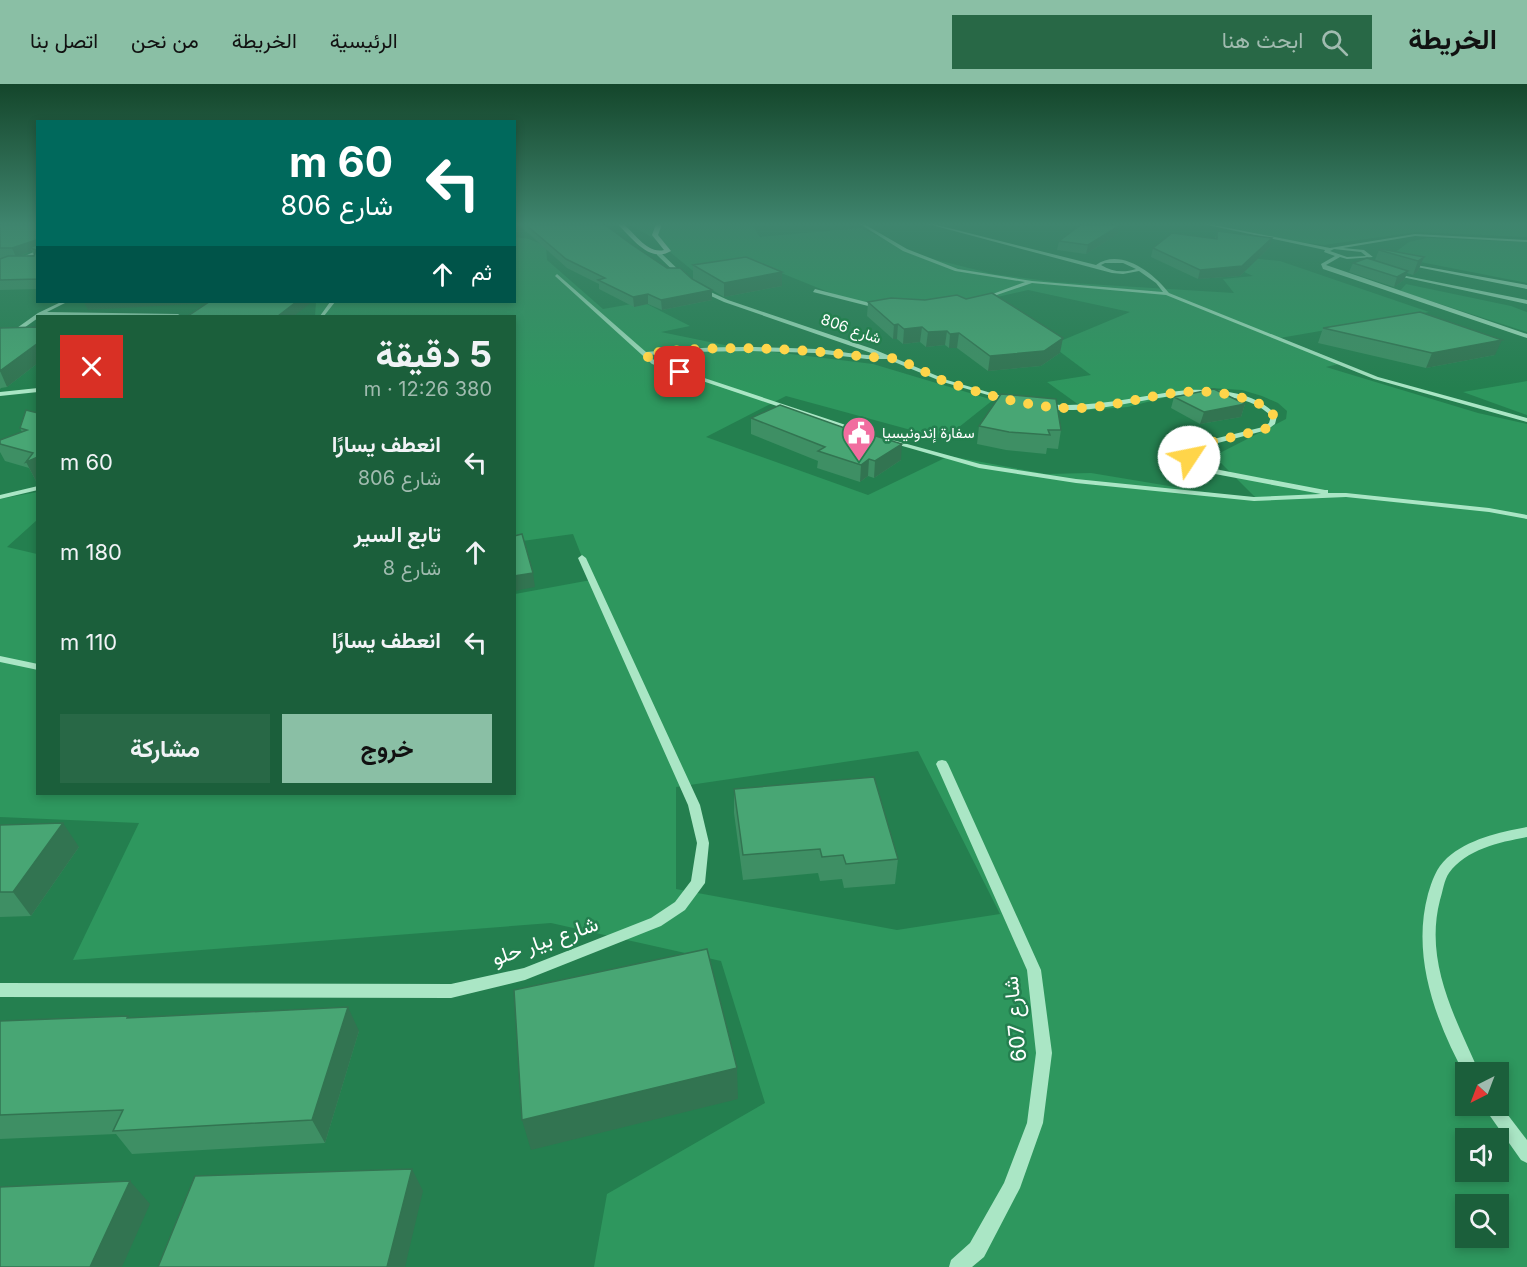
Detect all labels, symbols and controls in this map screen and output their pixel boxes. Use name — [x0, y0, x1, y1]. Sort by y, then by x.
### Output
search box — [952, 15, 1372, 69]
text: الخريطة — [1408, 22, 1497, 56]
icon: search — [1318, 26, 1351, 59]
text: ابحث هنا — [1222, 27, 1303, 53]
text: اتصل بنا — [30, 28, 98, 53]
text: من نحن — [131, 28, 199, 53]
text: الخريطة — [232, 28, 297, 53]
text: الرئيسية — [330, 28, 398, 53]
text: 60 m — [289, 136, 393, 187]
icon: left — [414, 144, 492, 222]
text: شارع 806 — [281, 189, 393, 222]
icon: ahead — [426, 258, 459, 291]
text: ثم — [471, 259, 492, 285]
street label: شارع 806 — [818, 309, 884, 350]
text: 5 دقيقة — [376, 332, 492, 376]
button: close — [60, 335, 123, 398]
pin — [654, 346, 705, 397]
icon: arrive — [663, 355, 696, 388]
text: 380 m · 12:26 — [364, 377, 492, 401]
public building icon: سفارة إندونيسيا — [841, 415, 877, 462]
place label: سفارة إندونيسيا — [882, 423, 975, 443]
position arrow — [1157, 425, 1221, 489]
text: انعطف يسارًا — [332, 431, 441, 457]
icon: left — [459, 446, 492, 479]
text: 60 m — [60, 449, 113, 475]
text: شارع 806 — [358, 466, 441, 490]
text: تابع السير — [354, 521, 441, 547]
icon: ahead — [459, 536, 492, 569]
text: 180 m — [60, 539, 122, 565]
text: شارع 8 — [383, 556, 441, 580]
icon: left — [459, 626, 492, 659]
text: انعطف يسارًا — [332, 627, 441, 653]
text: 110 m — [60, 629, 117, 655]
button: مشاركة — [60, 714, 270, 783]
button: خروج — [282, 714, 492, 783]
street label: شارع بيار حلو — [488, 911, 602, 972]
street label: شارع 607 — [998, 975, 1033, 1063]
north arrow — [1455, 1062, 1509, 1116]
map controls — [1455, 1062, 1509, 1248]
button: sound — [1455, 1128, 1509, 1182]
button: search — [1455, 1194, 1509, 1248]

